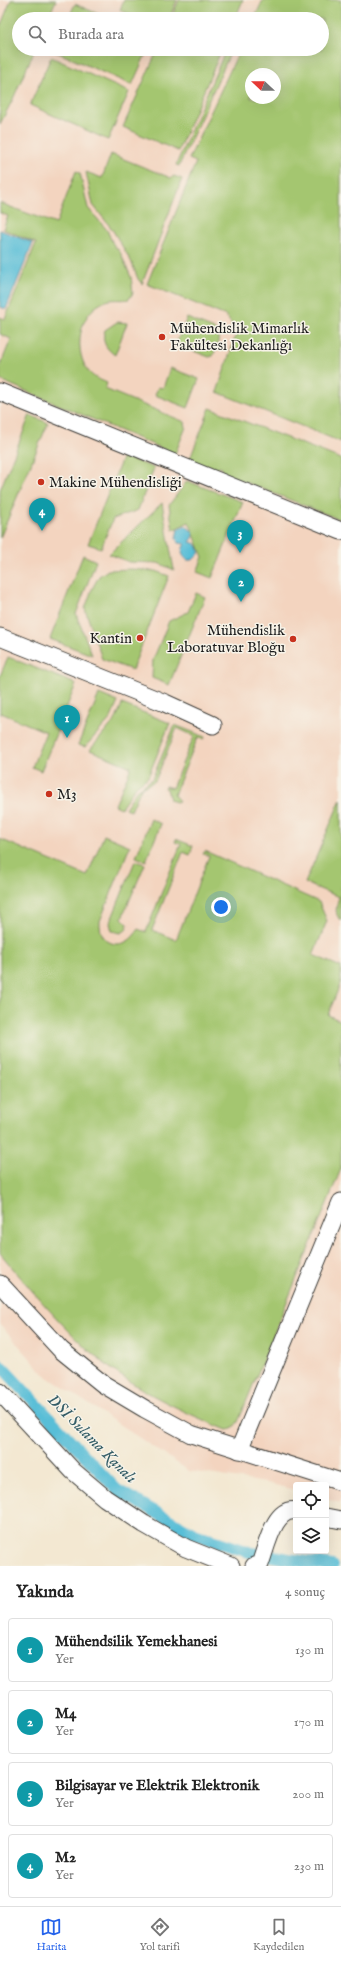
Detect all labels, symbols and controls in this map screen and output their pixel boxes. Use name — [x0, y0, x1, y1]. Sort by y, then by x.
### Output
search box — [12, 12, 329, 56]
icon: search — [26, 23, 48, 45]
text: Burada ara — [58, 25, 124, 44]
north arrow — [245, 68, 281, 104]
place label: Mühendislik Mimarlık Fakültesi Dekanlığı — [170, 319, 310, 355]
marker: Mühendislik Mimarlık Fakültesi Dekanlığı — [157, 332, 167, 342]
place label: Makine Mühendisliği — [49, 473, 182, 492]
marker: Makine Mühendisliği — [36, 477, 46, 487]
pin: 4 — [29, 498, 55, 531]
pin: 3 — [227, 520, 253, 553]
pin: 2 — [228, 569, 254, 602]
place label: Mühendislik Laboratuvar Bloğu — [167, 621, 286, 657]
place label: Kantin — [90, 629, 132, 648]
marker: Kantin — [135, 633, 145, 643]
marker: Mühendislik Laboratuvar Bloğu — [288, 634, 298, 644]
pin: 1 — [54, 705, 80, 738]
place label: M3 — [57, 785, 77, 804]
marker: M3 — [44, 789, 54, 799]
your location — [211, 897, 231, 917]
water label: DSİ Sulama Kanalı — [43, 1390, 141, 1488]
map controls — [293, 1482, 329, 1554]
button: locate — [293, 1482, 329, 1518]
button: layers — [293, 1518, 329, 1554]
text: Yakında — [16, 1582, 74, 1603]
text: 4 sonuç — [285, 1584, 325, 1601]
text: Mühendsilik Yemekhanesi — [55, 1632, 218, 1651]
text: 1 — [28, 1642, 32, 1659]
text: 130 m — [295, 1642, 324, 1659]
text: Yer — [55, 1651, 74, 1668]
text: M4 — [55, 1704, 76, 1723]
text: 2 — [27, 1714, 33, 1731]
text: 170 m — [294, 1714, 324, 1731]
text: Yer — [55, 1723, 74, 1740]
text: Bilgisayar ve Elektrik Elektronik — [55, 1776, 259, 1795]
text: 3 — [28, 1786, 32, 1803]
text: 200 m — [292, 1786, 324, 1803]
text: Yer — [55, 1795, 74, 1812]
text: M2 — [55, 1848, 76, 1867]
text: 4 — [27, 1858, 33, 1875]
text: 230 m — [294, 1858, 324, 1875]
text: Yer — [55, 1867, 74, 1884]
tab: Harita — [37, 1916, 66, 1954]
tab: Yol tarifi — [139, 1916, 180, 1954]
tab: Kaydedilen — [253, 1916, 304, 1954]

